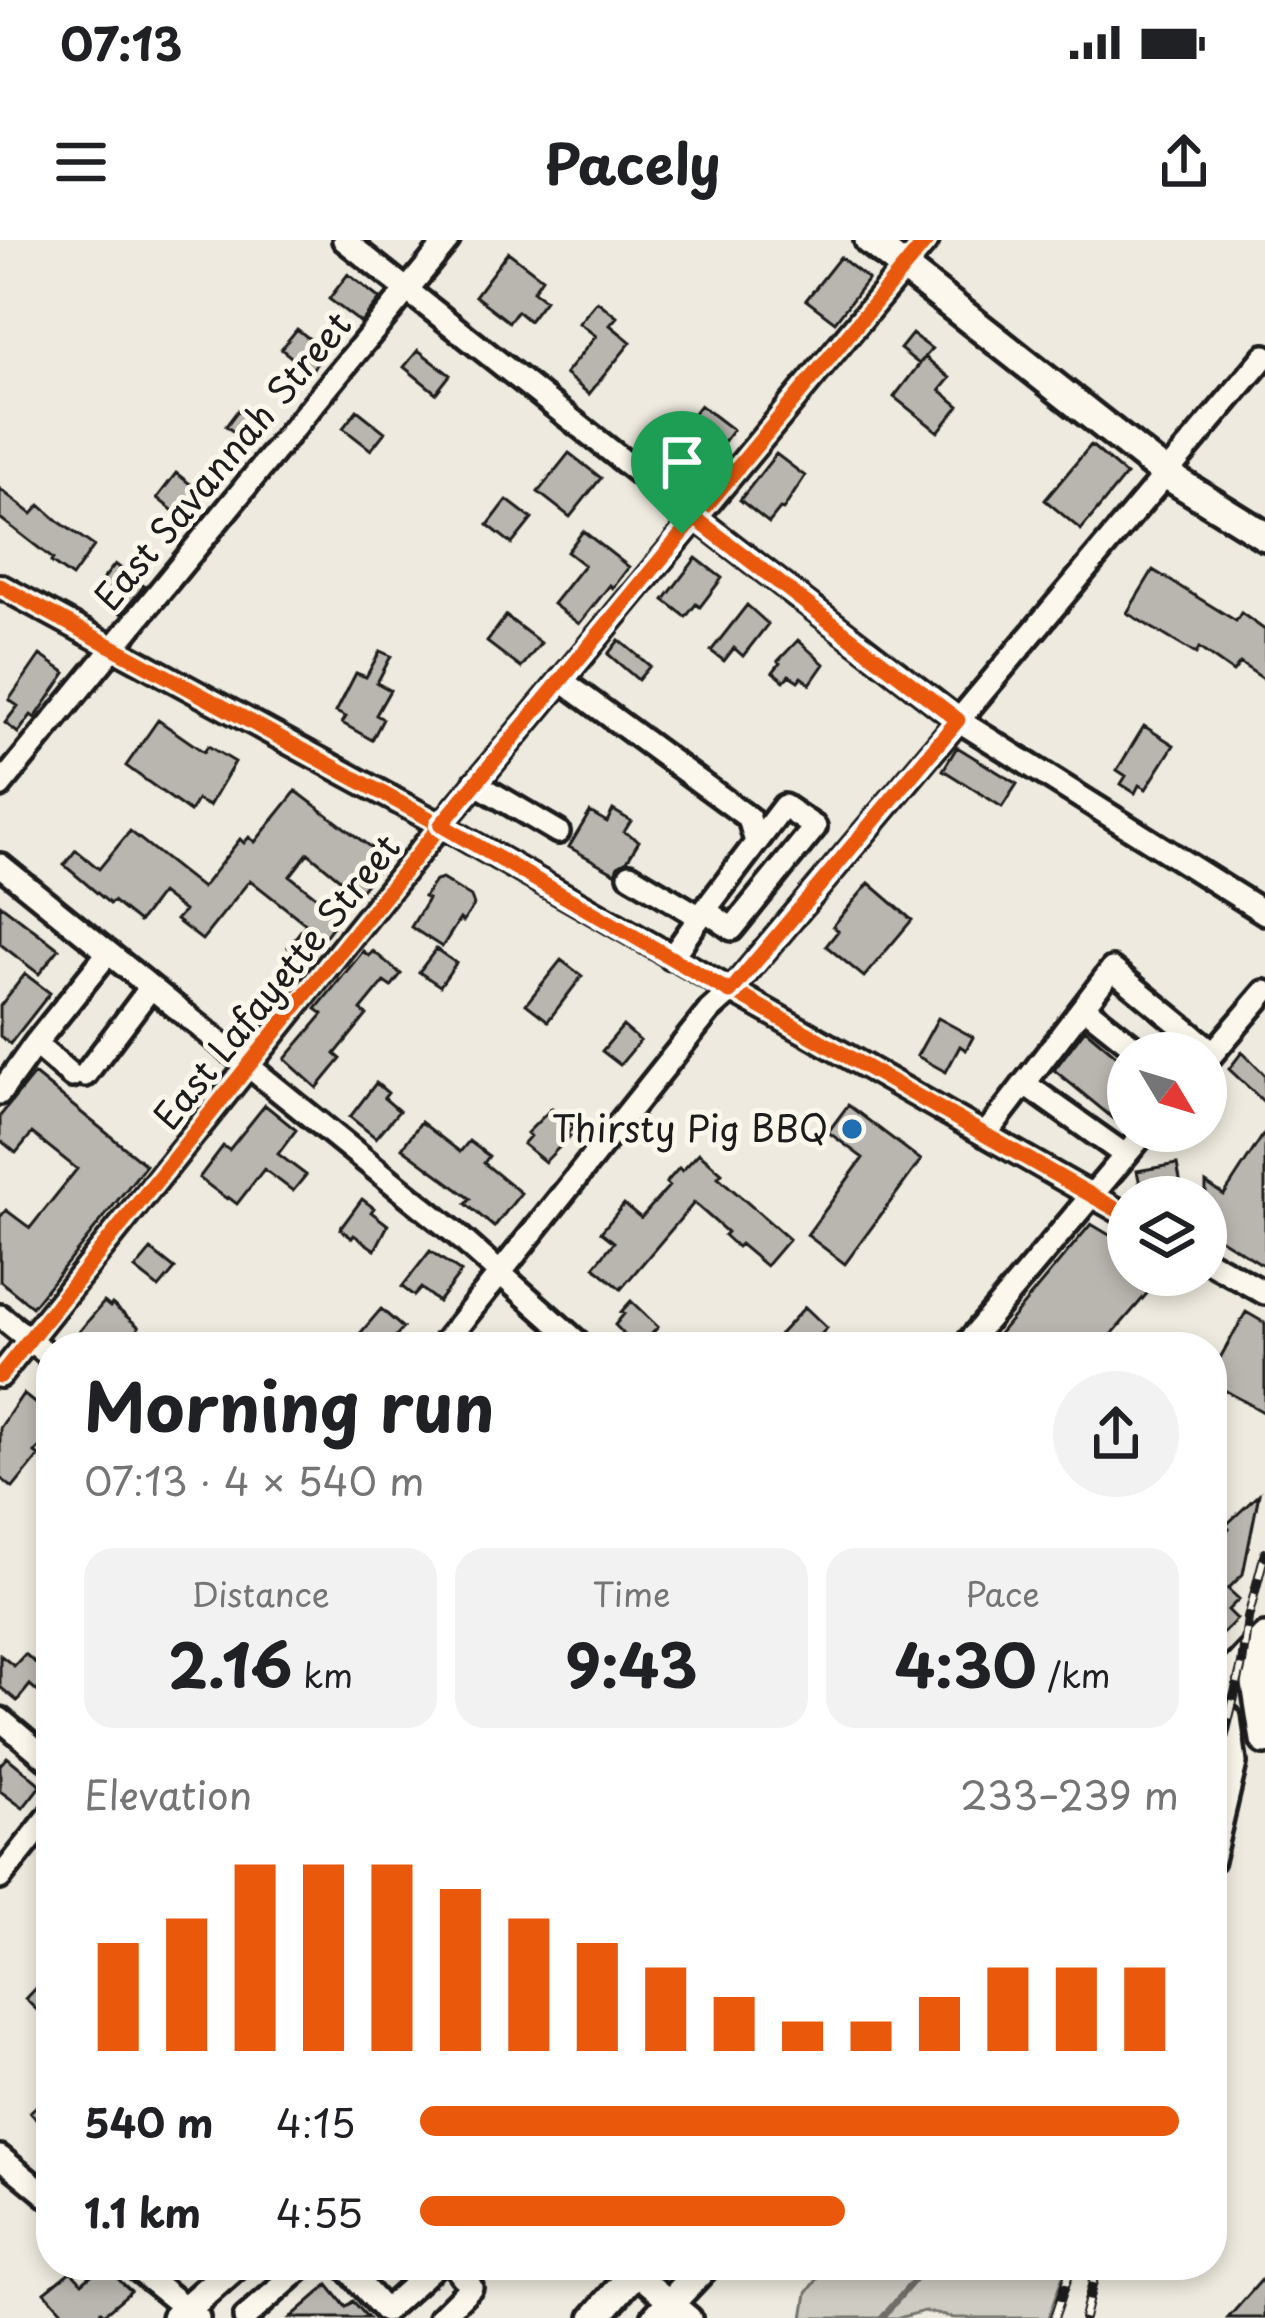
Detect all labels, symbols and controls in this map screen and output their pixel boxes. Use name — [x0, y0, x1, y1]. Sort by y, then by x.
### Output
text: 07:13 — [60, 8, 182, 76]
text: Pacely — [544, 122, 721, 203]
icon: menu — [48, 129, 114, 195]
icon: share — [1151, 129, 1217, 195]
street label: East Savannah Street — [80, 298, 363, 621]
pin — [631, 411, 733, 534]
icon: arrive — [649, 429, 715, 495]
street label: East Lafayette Street — [139, 821, 412, 1140]
north arrow — [1107, 1032, 1227, 1152]
map controls — [1107, 1032, 1227, 1296]
place label: Thirsty Pig BBQ — [552, 1100, 828, 1154]
marker: Thirsty Pig BBQ — [839, 1116, 865, 1142]
button: layers — [1107, 1176, 1227, 1296]
text: Morning run — [84, 1355, 494, 1454]
button: share — [1053, 1371, 1179, 1497]
text: 07:13 · 4 × 540 m — [84, 1450, 425, 1509]
text: Distance — [191, 1568, 330, 1618]
text: Time — [593, 1568, 670, 1618]
text: Pace — [965, 1568, 1040, 1618]
text: 2.16 — [168, 1618, 293, 1708]
text: 9:43 — [565, 1618, 698, 1708]
text: 4:30 — [894, 1618, 1037, 1708]
text: km — [293, 1649, 353, 1699]
text: /km — [1037, 1649, 1111, 1699]
text: Elevation — [84, 1764, 252, 1823]
text: 233–239 m — [960, 1764, 1179, 1823]
text: 540 m — [84, 2092, 213, 2151]
text: 4:15 — [276, 2092, 355, 2151]
text: 1.1 km — [84, 2182, 201, 2241]
text: 4:55 — [276, 2182, 363, 2241]

